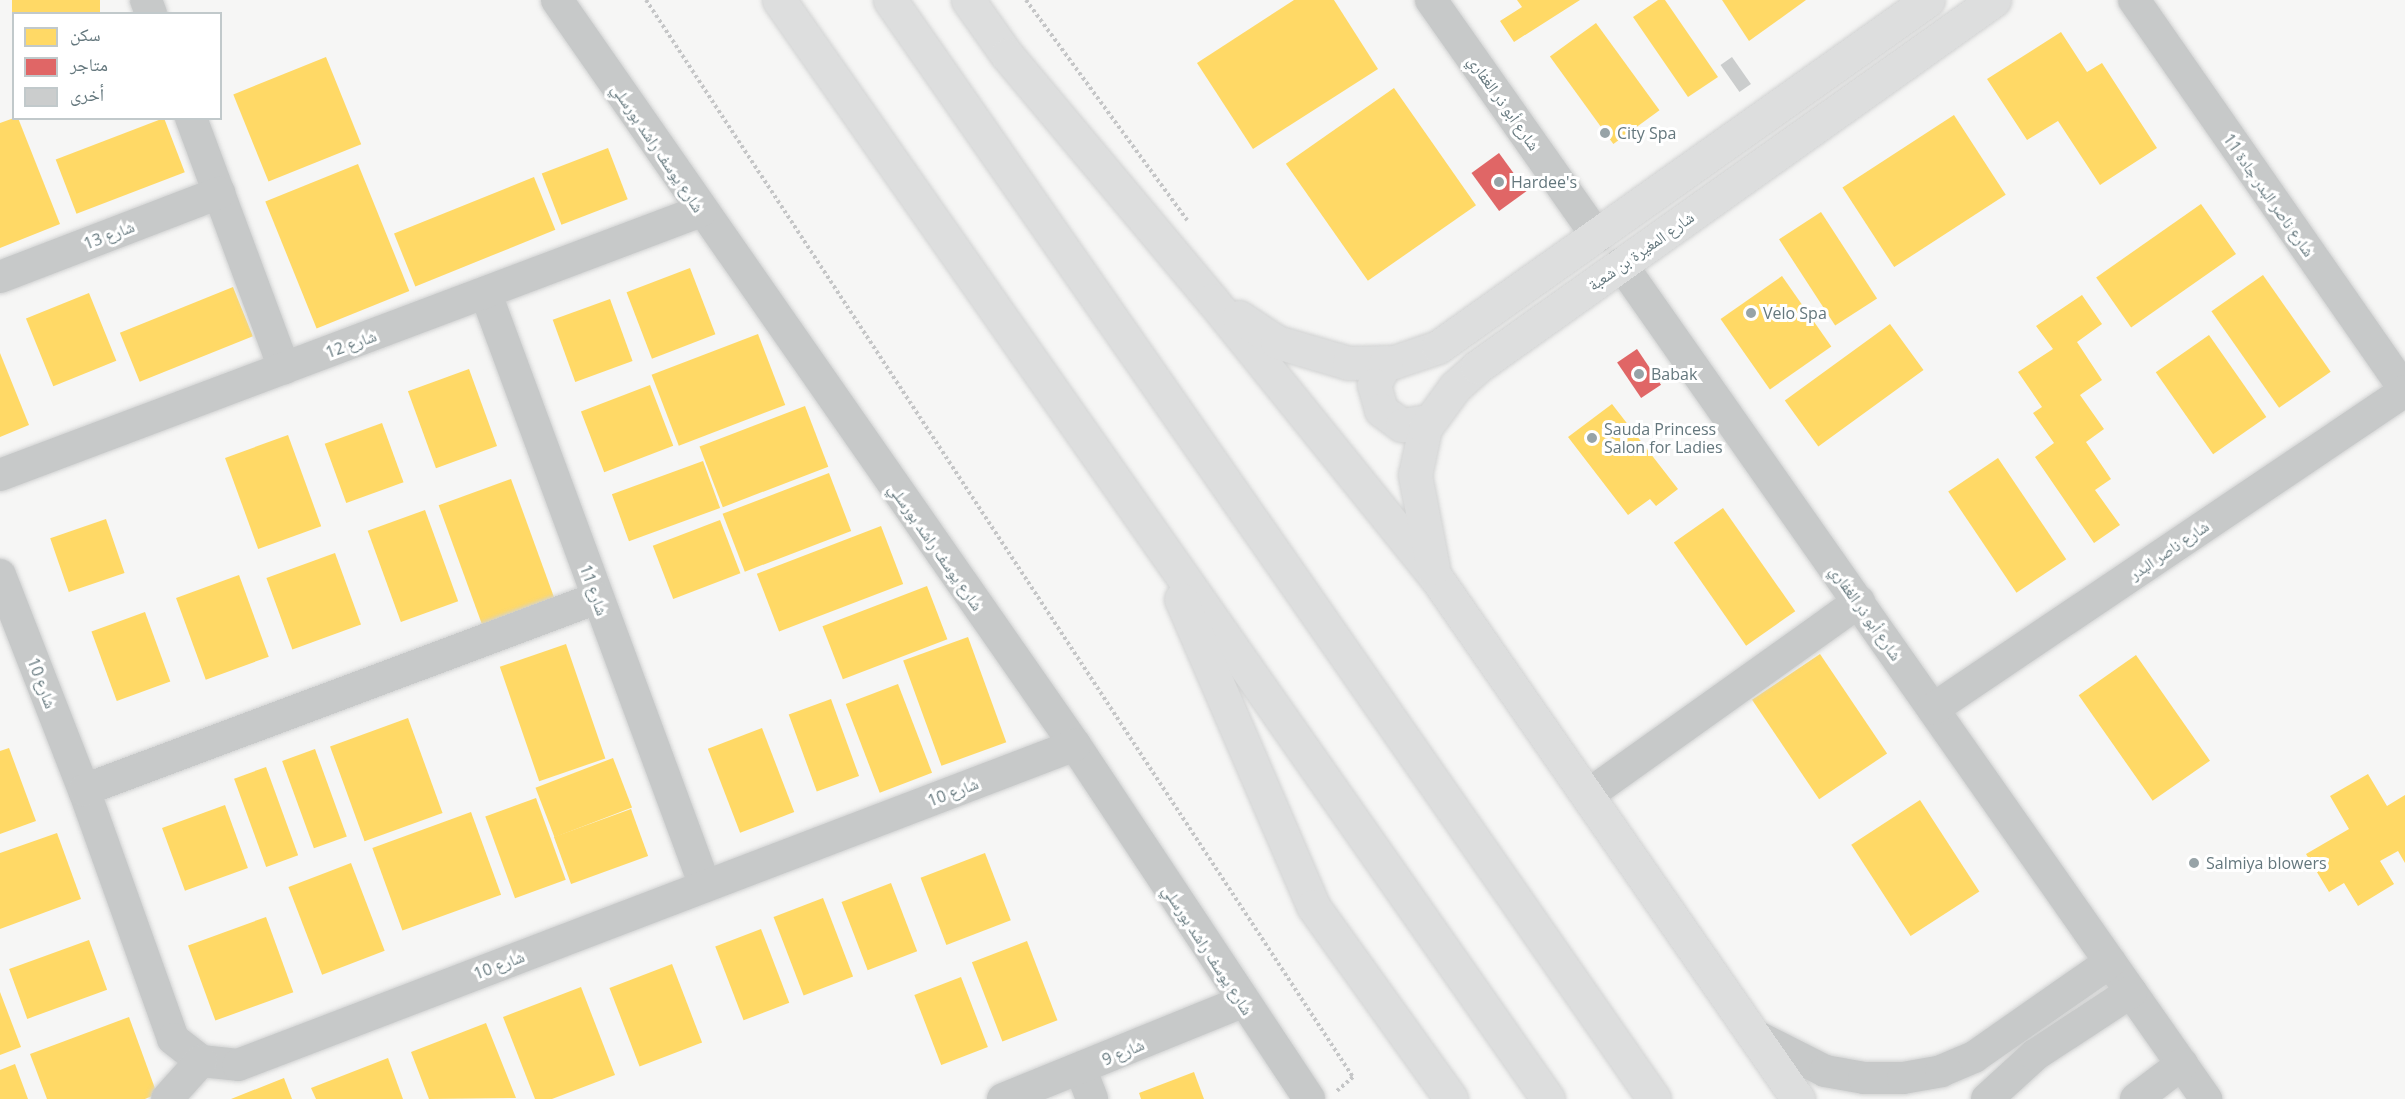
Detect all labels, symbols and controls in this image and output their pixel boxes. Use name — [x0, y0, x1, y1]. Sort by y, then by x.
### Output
legend — [12, 12, 222, 120]
text: سكن — [70, 22, 101, 46]
text: متاجر — [70, 52, 108, 76]
street label: شارع أبو ذر الغفاري — [1464, 52, 1544, 154]
street label: شارع يوسف راشد بورسلي — [608, 80, 708, 216]
text: أخرى — [70, 82, 104, 106]
place label: City Spa — [1617, 123, 1676, 143]
marker: City Spa — [1598, 126, 1612, 140]
street label: شارع ناصر البدر جادة 11 — [2219, 130, 2319, 260]
place label: Hardee's — [1511, 172, 1577, 192]
marker: Hardee's — [1492, 175, 1506, 189]
street label: شارع المغيرة بن شعبة — [1584, 207, 1698, 295]
street label: شارع 13 — [81, 217, 137, 253]
place label: Velo Spa — [1763, 303, 1827, 323]
marker: Velo Spa — [1744, 306, 1758, 320]
street label: شارع 12 — [323, 326, 379, 362]
place label: Babak — [1651, 364, 1697, 384]
marker: Babak — [1632, 367, 1646, 381]
place label: Sauda Princess Salon for Ladies — [1604, 419, 1723, 457]
marker: Sauda Princess Salon for Ladies — [1585, 431, 1599, 445]
street label: شارع يوسف راشد بورسلي — [885, 480, 987, 614]
street label: شارع ناصر البدر — [2126, 516, 2212, 584]
street label: شارع 11 — [576, 562, 612, 618]
street label: شارع أبو ذر الغفاري — [1826, 562, 1906, 664]
street label: شارع 10 — [24, 655, 60, 711]
street label: شارع 10 — [925, 774, 981, 810]
place label: Salmiya blowers — [2206, 853, 2327, 873]
marker: Salmiya blowers — [2187, 856, 2201, 870]
street label: شارع يوسف راشد بورسلي — [1159, 881, 1257, 1019]
street label: شارع 10 — [471, 947, 527, 983]
street label: شارع 9 — [1099, 1035, 1147, 1069]

